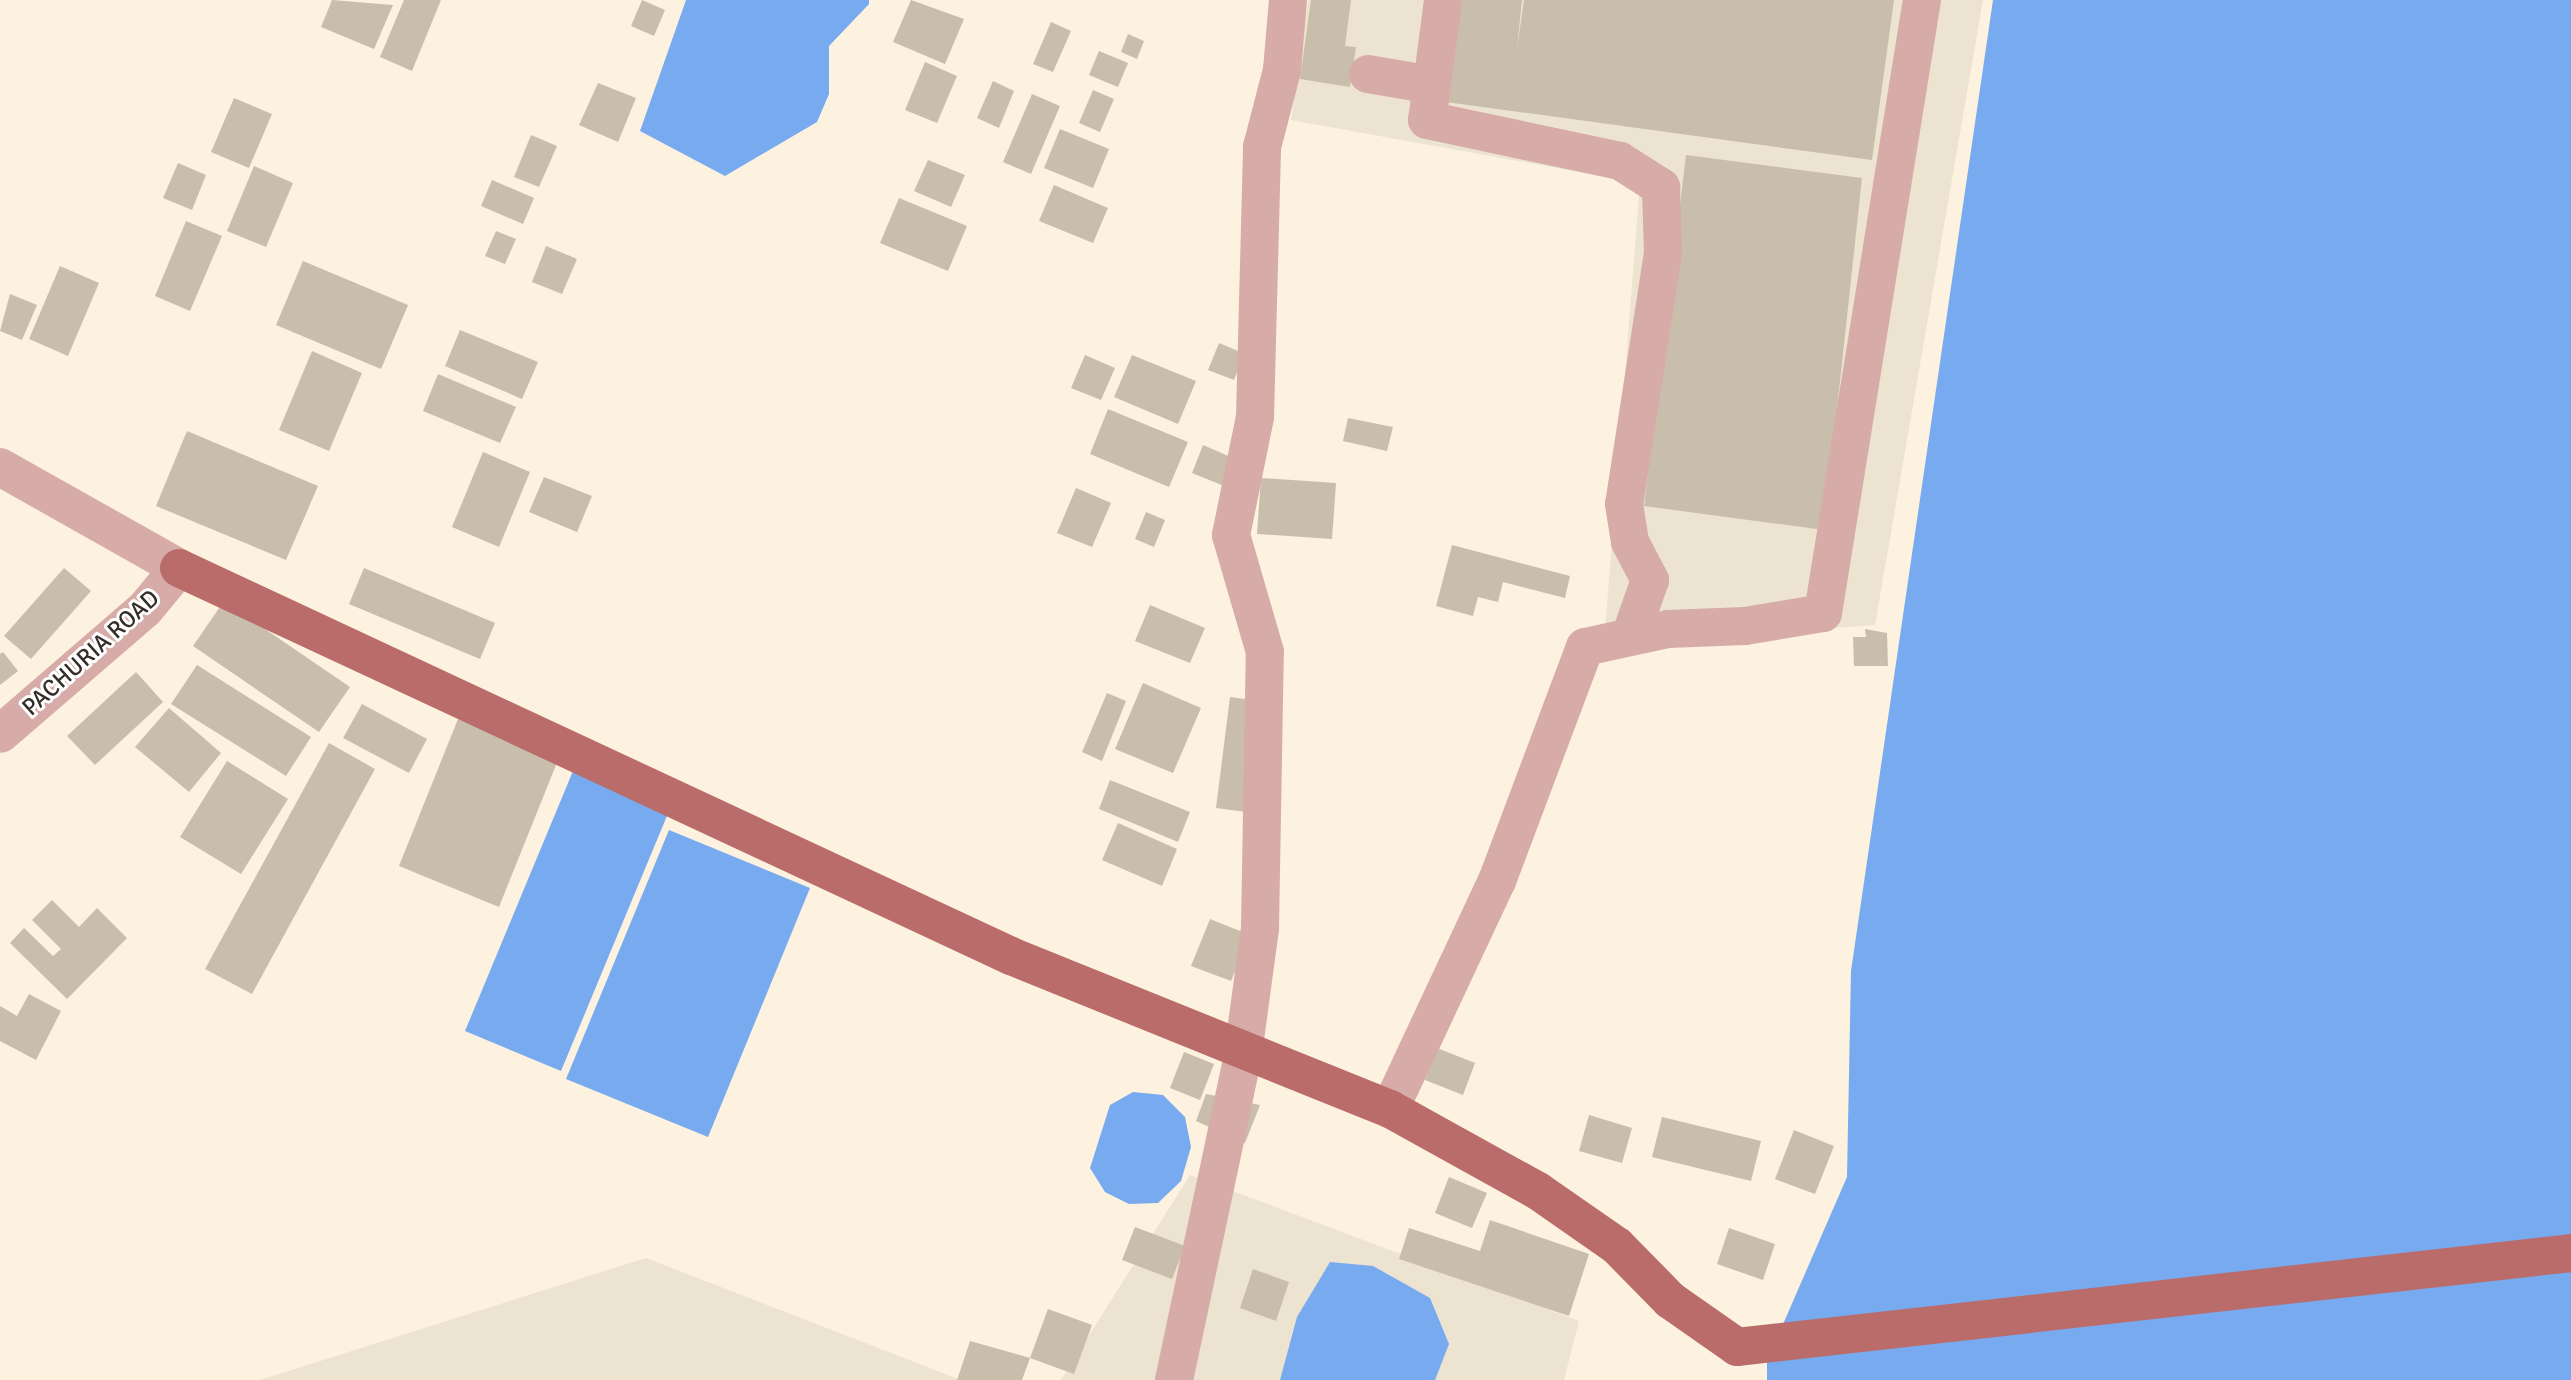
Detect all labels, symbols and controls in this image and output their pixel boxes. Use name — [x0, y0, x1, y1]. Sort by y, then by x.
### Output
street label: PACHURIA ROAD — [17, 584, 165, 722]

